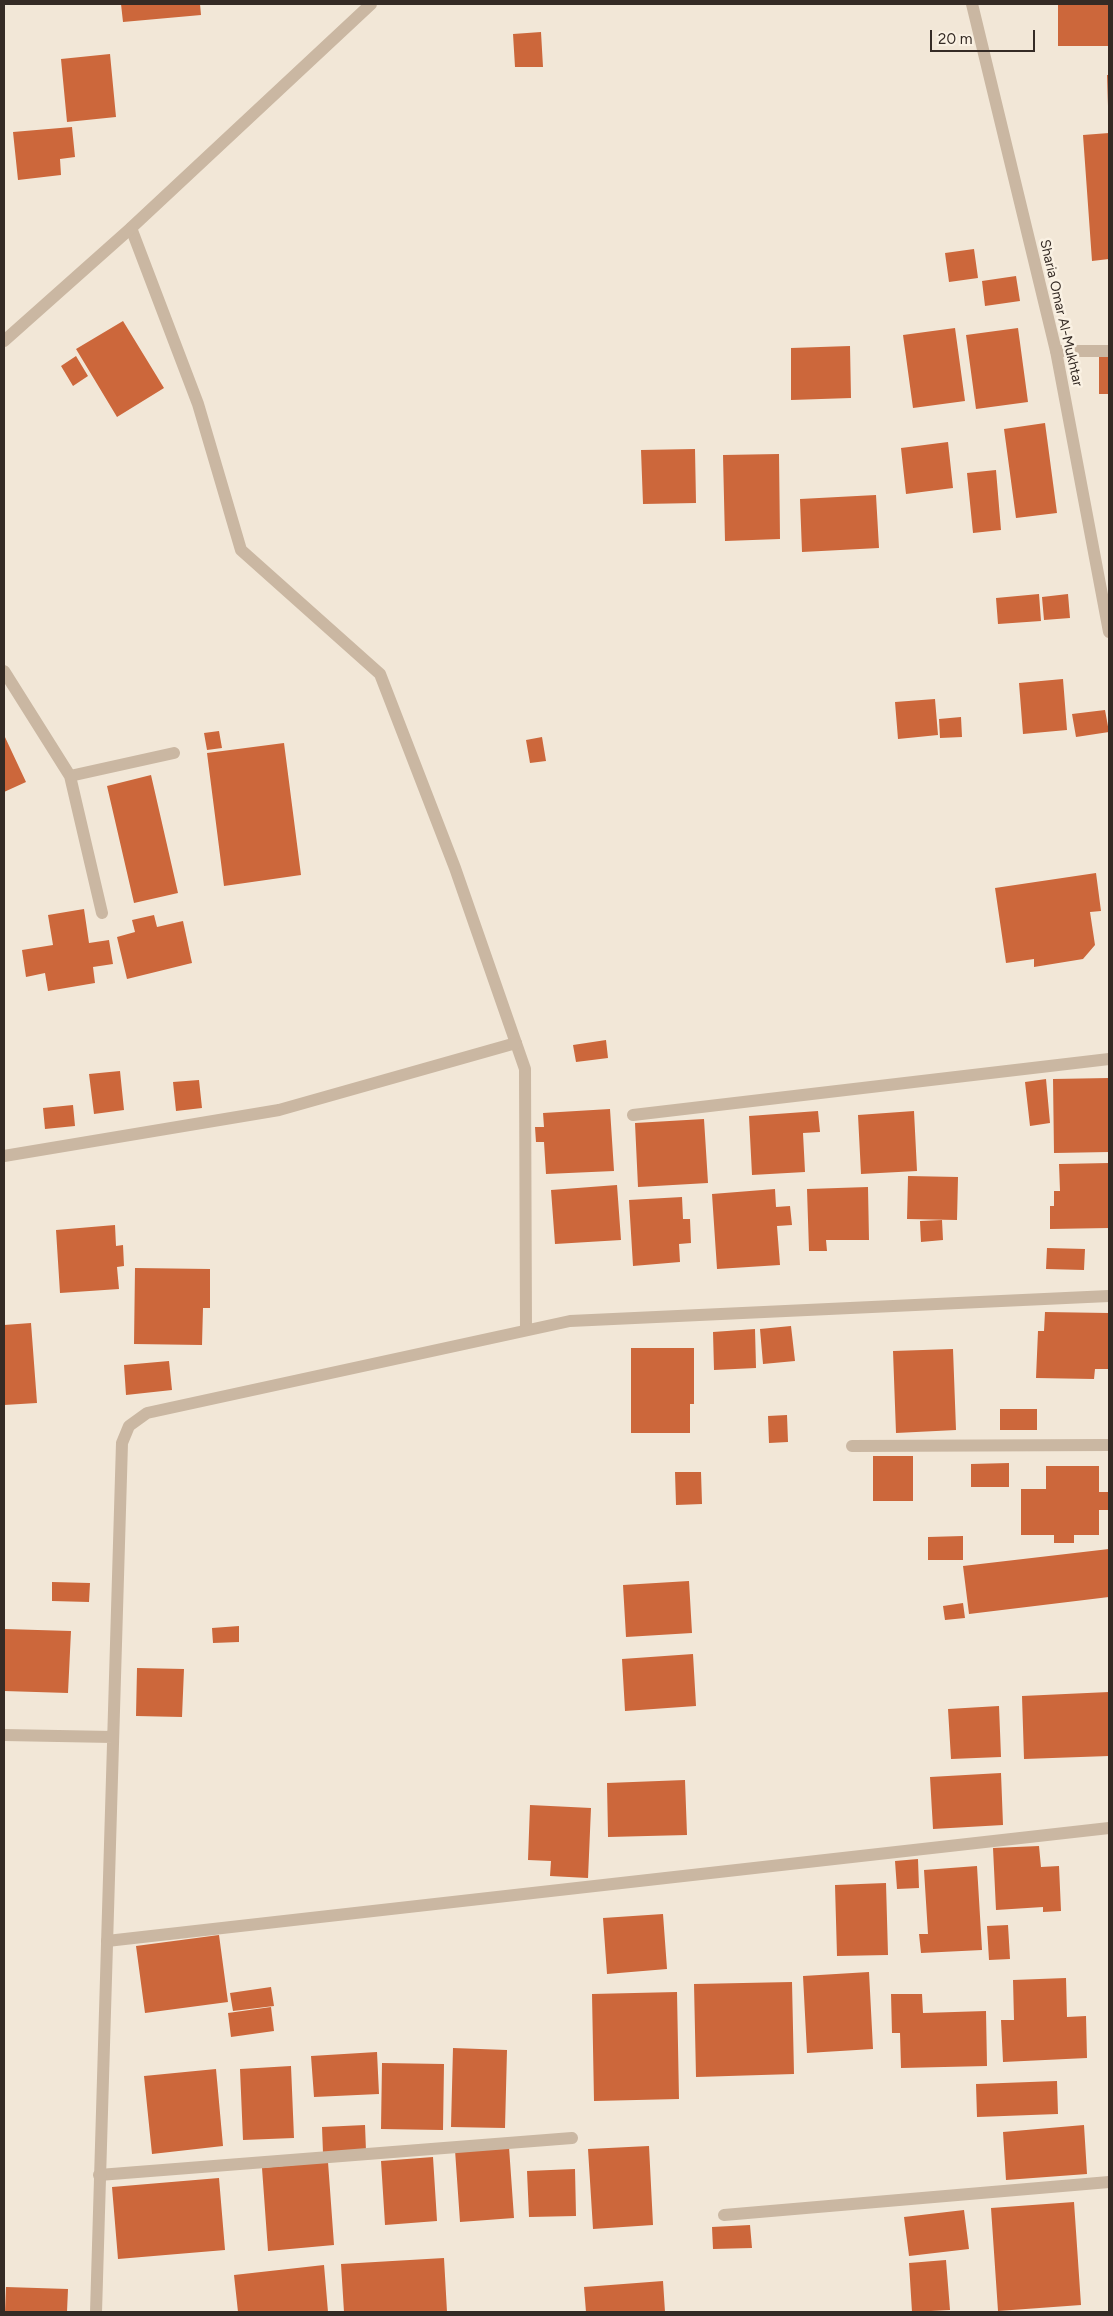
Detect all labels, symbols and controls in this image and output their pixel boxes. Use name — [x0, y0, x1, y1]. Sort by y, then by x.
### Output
scale bar — [933, 20, 1038, 52]
text: 20 m — [938, 30, 972, 48]
street label: Sharia Omar Al-Mukhtar — [1036, 238, 1086, 388]

